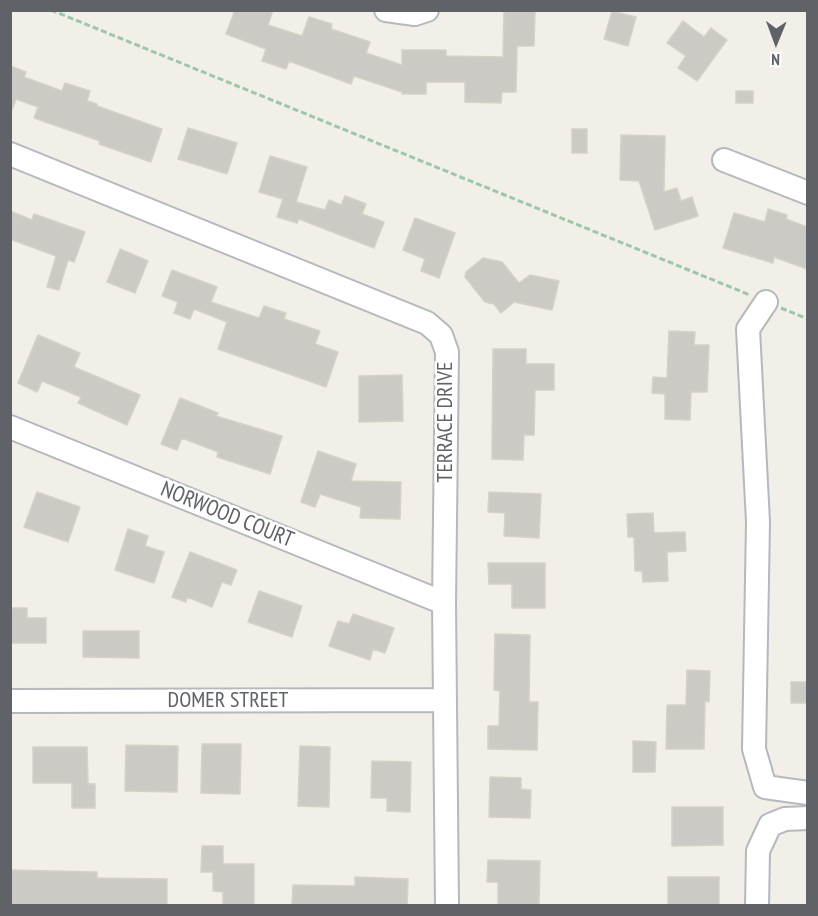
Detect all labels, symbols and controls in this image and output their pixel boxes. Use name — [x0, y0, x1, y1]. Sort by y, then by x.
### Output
north arrow — [746, 12, 806, 72]
text: N — [771, 50, 780, 70]
street label: TERRACE DRIVE — [433, 362, 459, 482]
street label: NORWOOD COURT — [157, 476, 297, 554]
street label: DOMER STREET — [168, 688, 288, 714]

